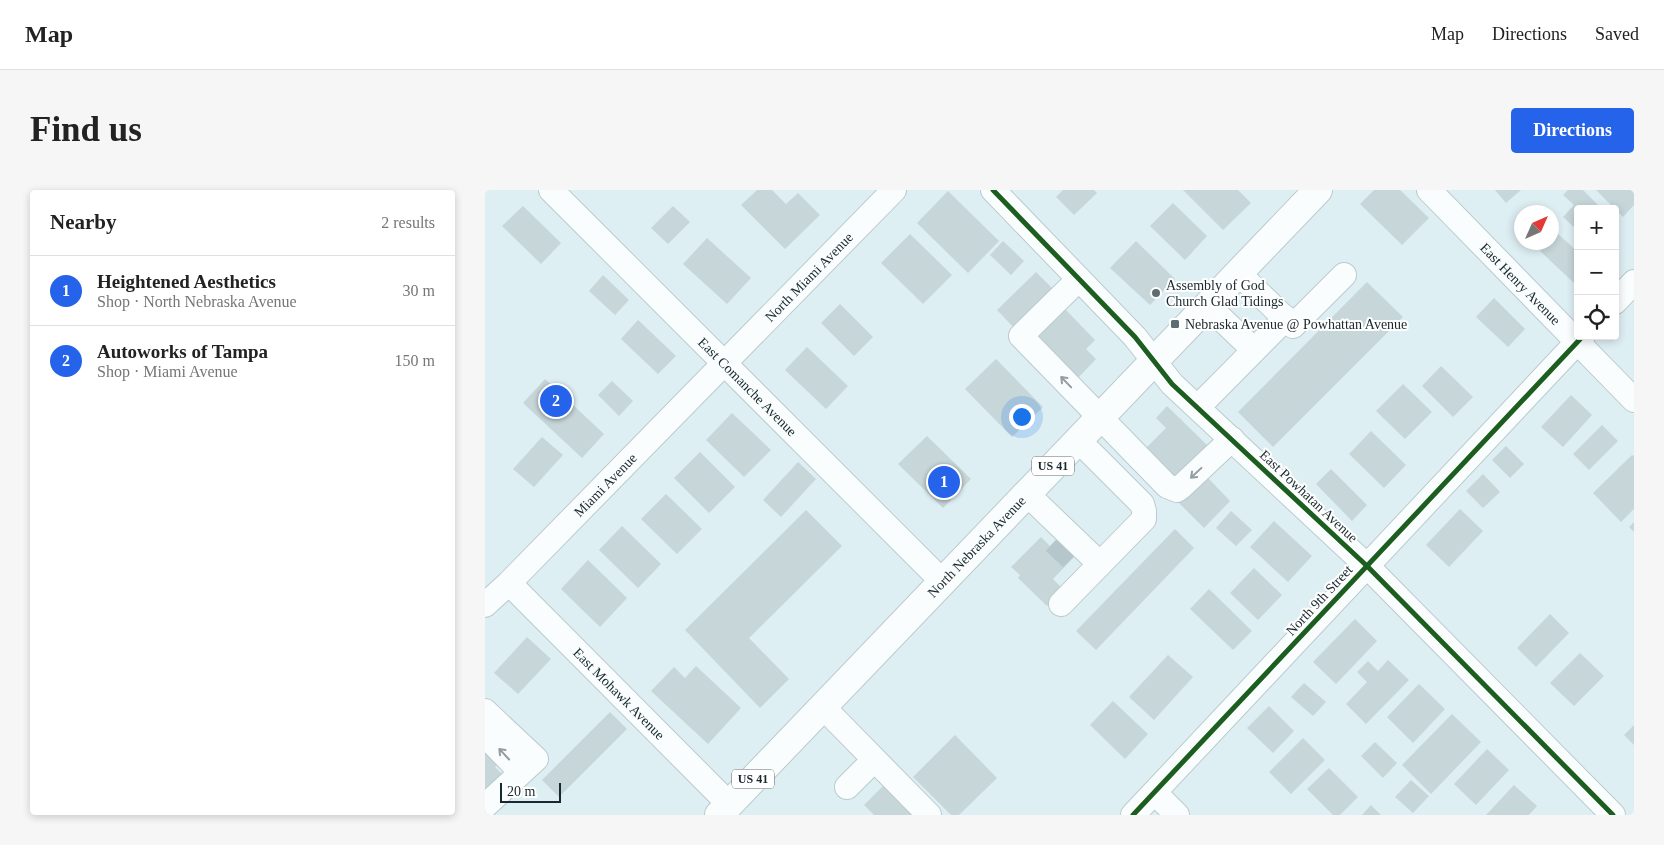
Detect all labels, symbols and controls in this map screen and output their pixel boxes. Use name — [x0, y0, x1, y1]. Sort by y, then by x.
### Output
text: Map — [25, 21, 73, 47]
text: Map — [1431, 24, 1464, 44]
text: Directions — [1492, 24, 1567, 44]
text: Saved — [1595, 24, 1639, 44]
button: Directions — [1511, 108, 1634, 153]
text: Find us — [30, 110, 142, 149]
north arrow — [1514, 205, 1559, 250]
map controls — [1574, 205, 1619, 340]
button: + — [1574, 205, 1619, 250]
text: Nearby — [50, 210, 117, 234]
text: 2 results — [381, 214, 435, 231]
street label: North Miami Avenue — [762, 230, 856, 325]
street label: East Henry Avenue — [1477, 240, 1563, 328]
button: − — [1574, 250, 1619, 295]
text: Heightened Aesthetics — [97, 271, 276, 292]
place label: Assembly of God Church Glad Tidings — [1166, 278, 1283, 309]
text: 1 — [62, 282, 70, 299]
text: 30 m — [403, 282, 435, 299]
marker: Assembly of God Church Glad Tidings — [1150, 287, 1162, 299]
text: Shop · North Nebraska Avenue — [97, 293, 297, 310]
button: locate — [1574, 295, 1619, 340]
place label: Nebraska Avenue @ Powhattan Avenue — [1185, 317, 1407, 332]
marker: Nebraska Avenue @ Powhattan Avenue — [1169, 318, 1181, 330]
street label: East Comanche Avenue — [695, 335, 799, 439]
text: Autoworks of Tampa — [97, 341, 268, 362]
text: 2 — [62, 352, 70, 369]
text: 150 m — [395, 352, 435, 369]
text: Shop · Miami Avenue — [97, 363, 238, 380]
one-way arrow — [1060, 376, 1072, 388]
pin: 2 — [540, 382, 572, 420]
your location — [1009, 404, 1035, 430]
street label: East Powhatan Avenue — [1257, 447, 1361, 546]
street label: Miami Avenue — [571, 450, 640, 520]
road number: US 41 — [1032, 456, 1074, 476]
pin: 1 — [928, 463, 960, 501]
one-way arrow — [1190, 467, 1203, 479]
street label: North Nebraska Avenue — [925, 493, 1029, 600]
street label: North 9th Street — [1283, 562, 1356, 638]
street label: East Mohawk Avenue — [570, 645, 667, 743]
one-way arrow — [498, 747, 510, 760]
road number: US 41 — [732, 770, 774, 788]
scale bar — [500, 780, 561, 803]
text: 20 m — [507, 784, 535, 799]

